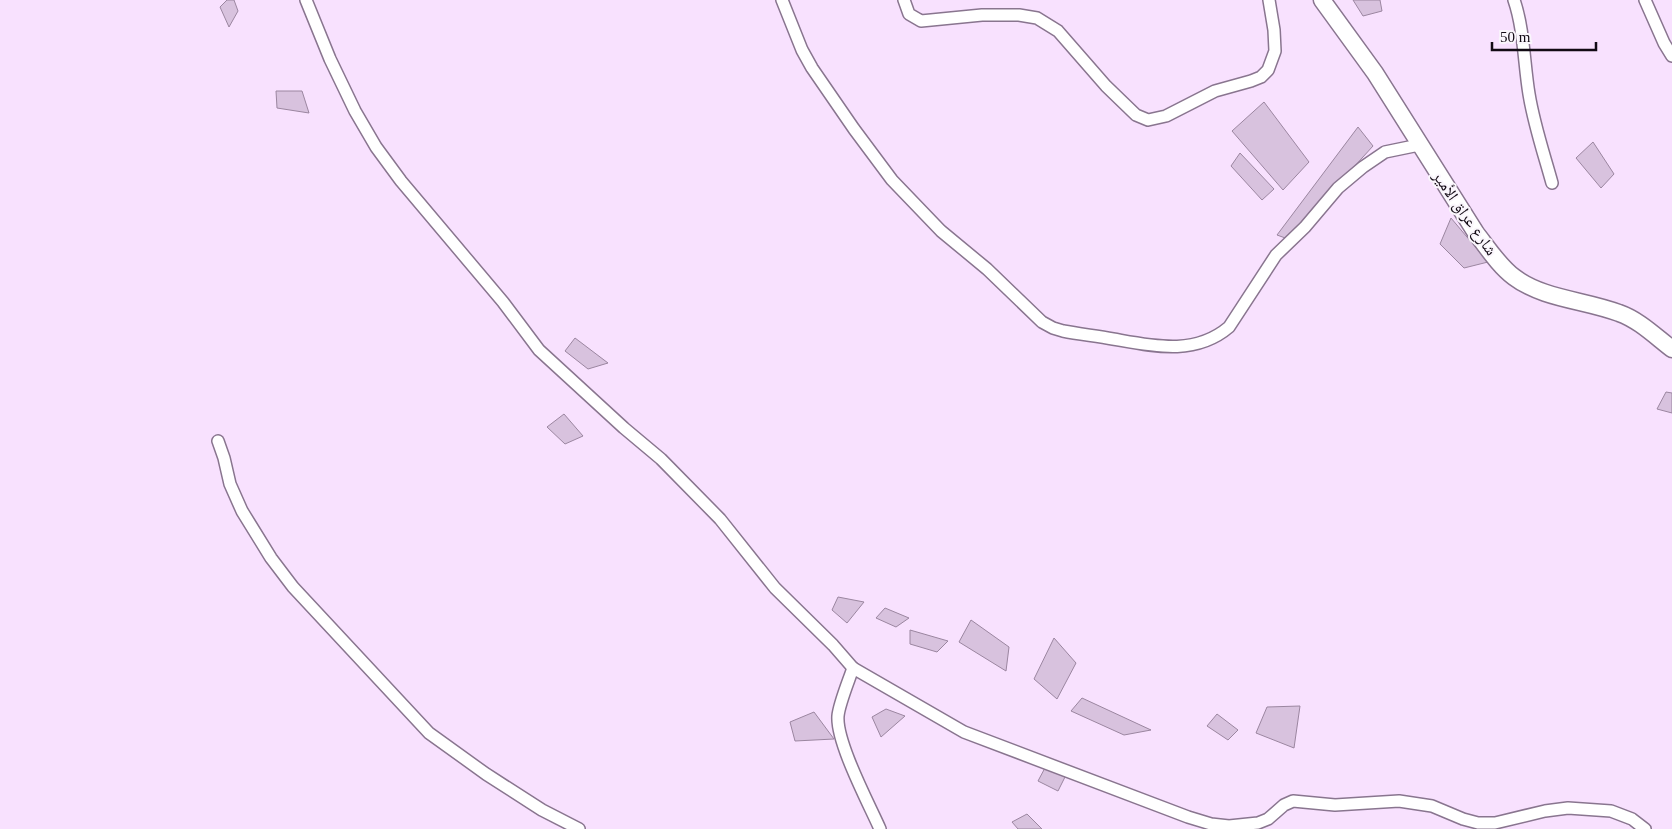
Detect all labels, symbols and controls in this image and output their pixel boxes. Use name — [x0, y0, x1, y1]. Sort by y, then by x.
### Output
scale bar — [1492, 20, 1596, 52]
text: 50 m — [1500, 29, 1531, 45]
street label: شارع عراق الأمير — [1428, 167, 1500, 259]

